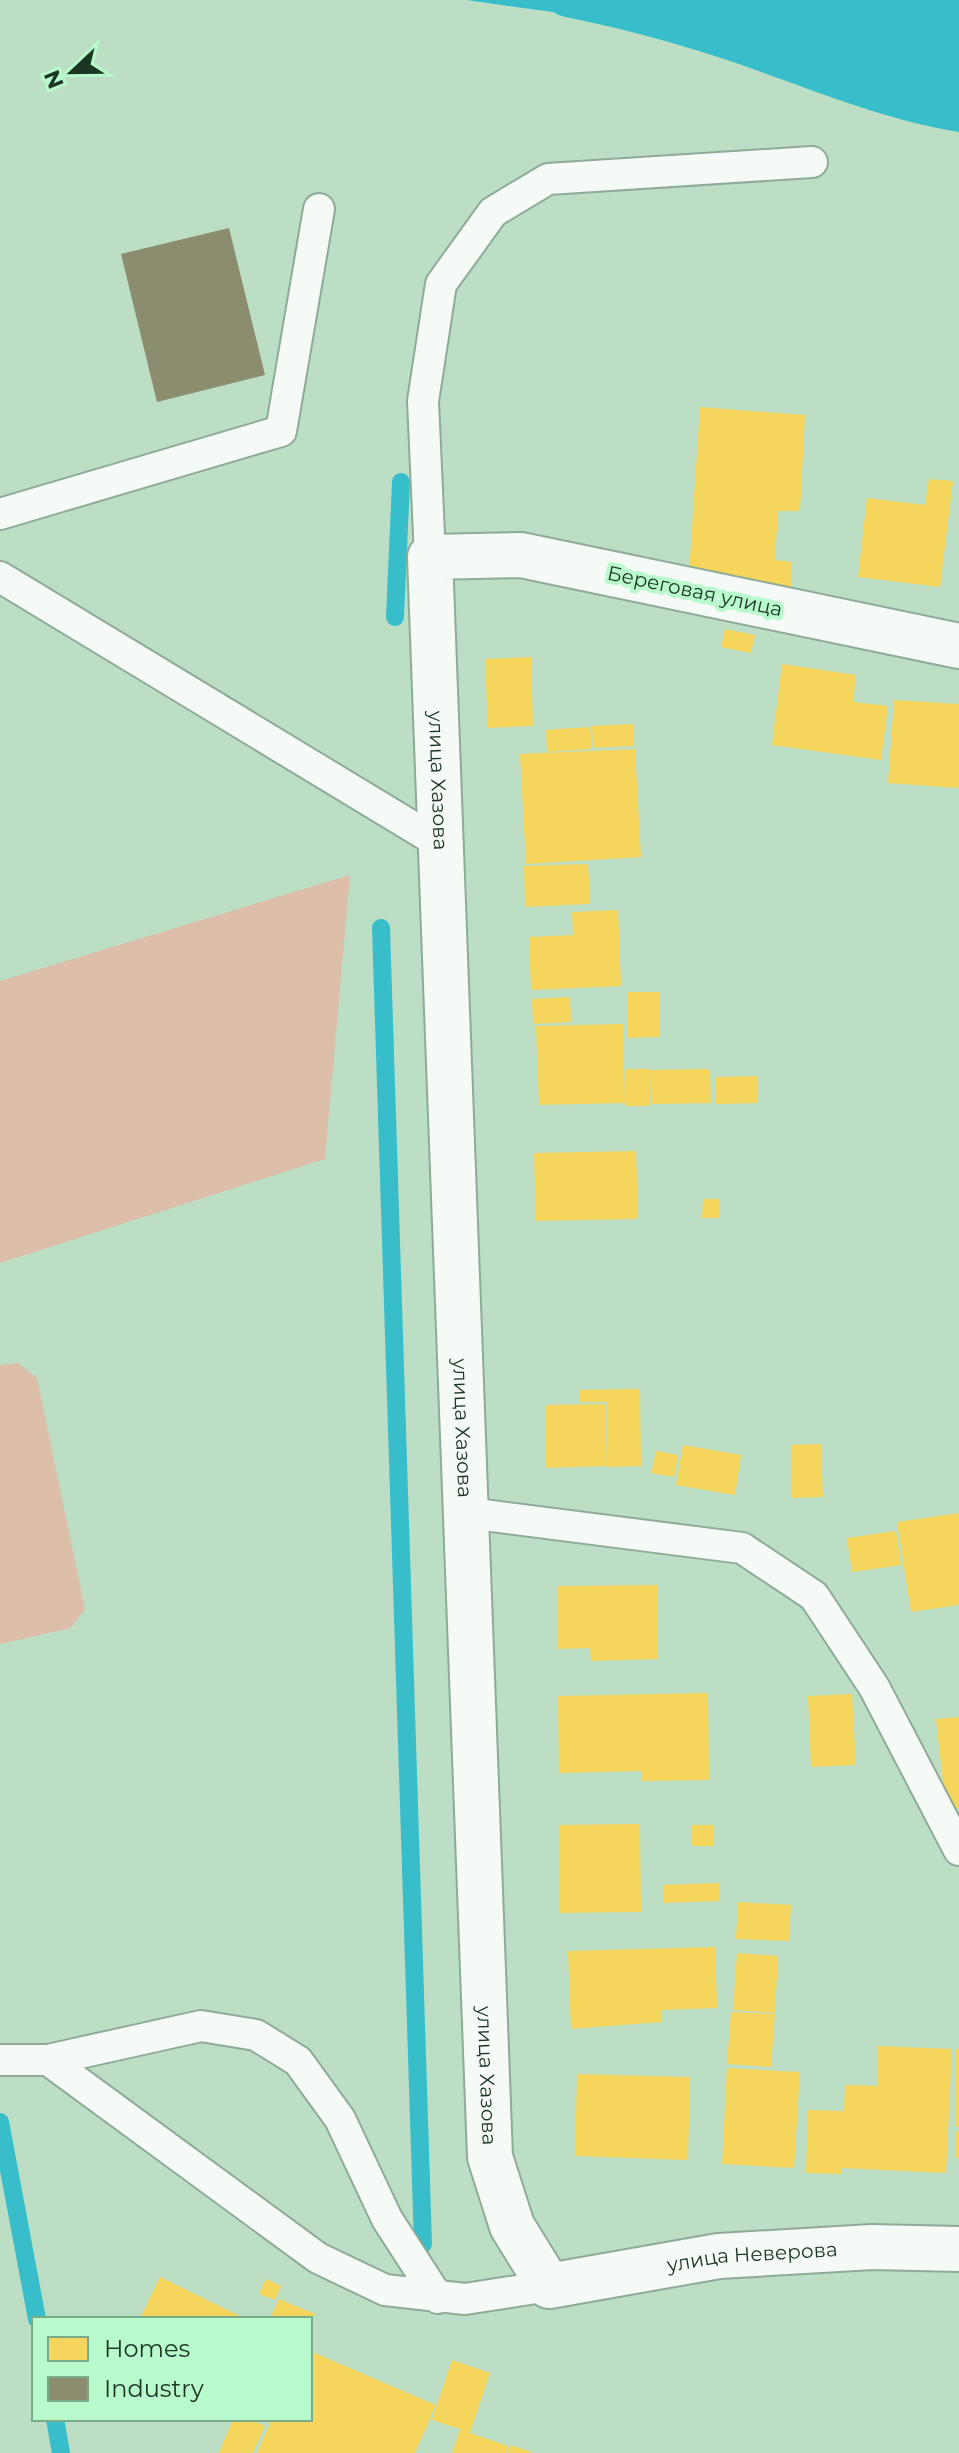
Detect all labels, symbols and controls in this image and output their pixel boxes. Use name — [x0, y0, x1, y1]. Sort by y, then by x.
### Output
north arrow — [32, 32, 112, 112]
text: N — [38, 66, 70, 93]
street label: Береговая улица — [605, 561, 785, 621]
street label: улица Хазова — [424, 709, 453, 851]
street label: улица Хазова — [448, 1357, 477, 1498]
street label: улица Хазова — [472, 2004, 502, 2146]
street label: улица Неверова — [664, 2237, 838, 2277]
legend — [32, 2317, 312, 2421]
text: Homes — [104, 2334, 190, 2363]
text: Industry — [104, 2374, 204, 2403]

